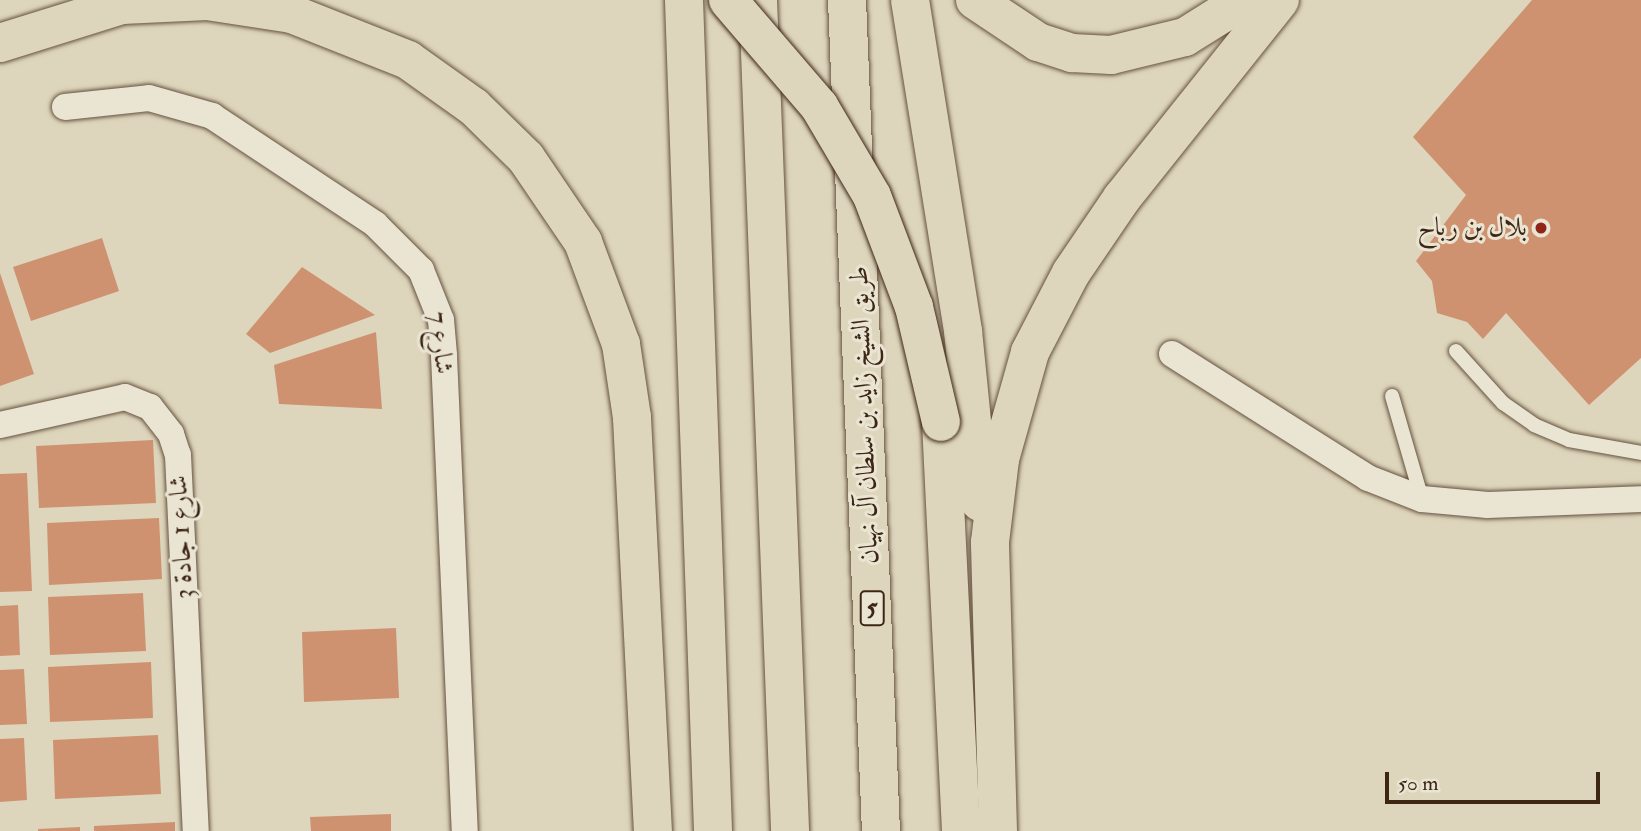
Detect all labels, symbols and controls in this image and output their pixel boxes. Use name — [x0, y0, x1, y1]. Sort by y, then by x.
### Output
place label: بلال بن رباح — [1417, 212, 1527, 244]
marker: بلال بن رباح — [1533, 220, 1549, 236]
street label: طريق الشيخ زايد بن سلطان آل نهيان — [844, 266, 886, 564]
street label: شارع 7 — [421, 310, 459, 376]
street label: شارع 1 جادة 3 — [163, 474, 201, 600]
road number: 5 — [858, 588, 886, 628]
scale bar — [1389, 758, 1604, 802]
text: 50 m — [1398, 770, 1439, 797]

